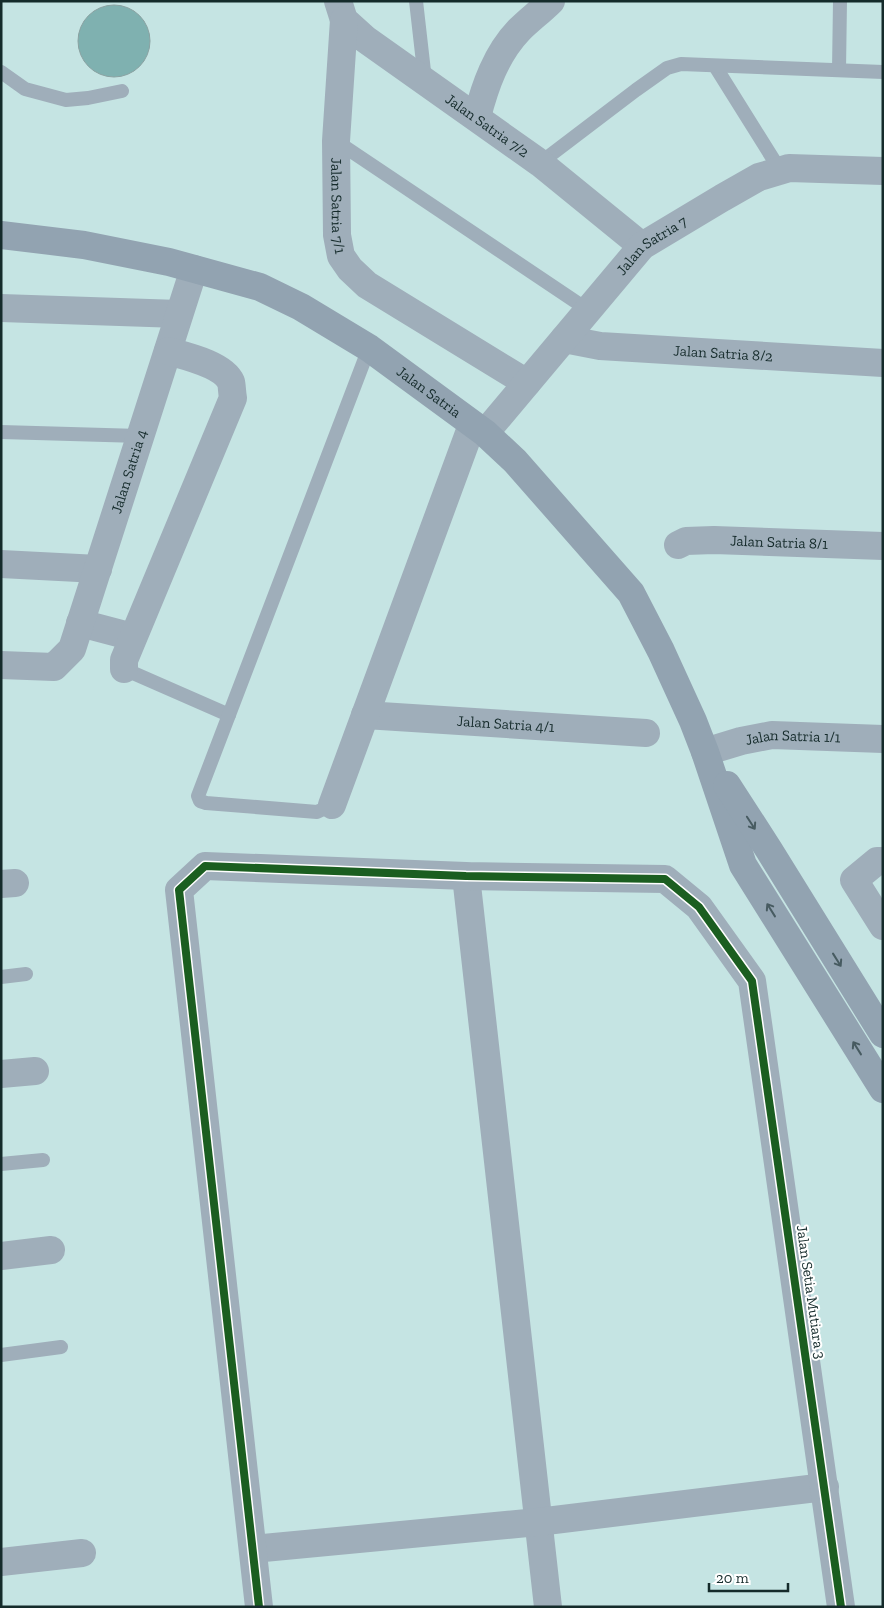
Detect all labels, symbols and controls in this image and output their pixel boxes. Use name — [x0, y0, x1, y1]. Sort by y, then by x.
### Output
street label: Jalan Satria 7/2 — [442, 90, 533, 161]
street label: Jalan Satria 7/1 — [327, 157, 349, 256]
street label: Jalan Satria 7 — [612, 212, 690, 279]
street label: Jalan Satria 8/2 — [673, 341, 774, 365]
street label: Jalan Satria — [393, 362, 465, 422]
street label: Jalan Satria 4 — [107, 427, 151, 516]
street label: Jalan Satria 8/1 — [730, 532, 828, 553]
street label: Jalan Satria 4/1 — [456, 712, 555, 736]
street label: Jalan Satria 1/1 — [744, 726, 841, 749]
one-way arrow — [747, 815, 757, 829]
one-way arrow — [766, 903, 776, 917]
one-way arrow — [833, 953, 843, 967]
one-way arrow — [852, 1041, 862, 1055]
street label: Jalan Setia Mutiara 3 — [793, 1224, 829, 1360]
scale bar — [709, 1560, 788, 1592]
text: 20 m — [716, 1569, 749, 1587]

